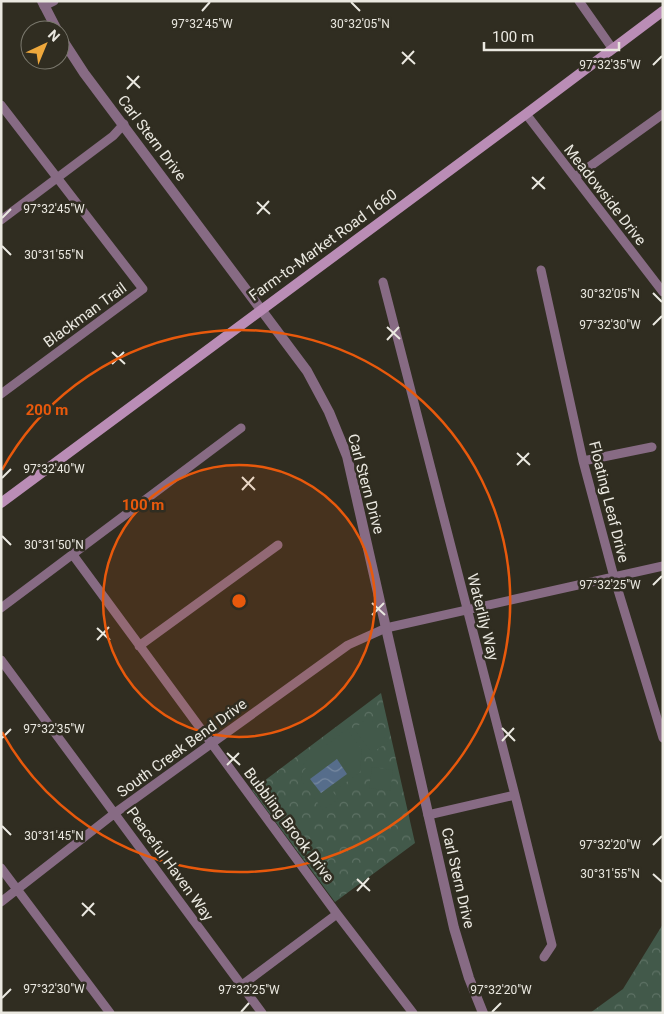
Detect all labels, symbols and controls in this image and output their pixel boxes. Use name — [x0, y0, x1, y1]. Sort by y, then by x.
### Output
text: 97°32'45"W — [171, 17, 233, 31]
text: 30°32'05"N — [330, 17, 390, 31]
north arrow — [20, 20, 70, 70]
scale bar — [484, 20, 619, 52]
text: N — [45, 26, 63, 45]
text: 100 m — [492, 28, 534, 46]
text: 97°32'35"W — [579, 58, 641, 72]
street label: Carl Stern Drive — [114, 91, 190, 185]
street label: Meadowside Drive — [560, 141, 650, 249]
street label: Farm-to-Market Road 1660 — [246, 185, 400, 305]
text: 97°32'45"W — [23, 202, 85, 216]
text: 30°31'55"N — [24, 248, 84, 262]
street label: Blackman Trail — [40, 279, 130, 351]
text: 30°32'05"N — [580, 287, 640, 301]
text: 97°32'30"W — [579, 318, 641, 332]
text: 200 m — [26, 401, 68, 419]
street label: Carl Stern Drive — [344, 432, 388, 536]
street label: Floating Leaf Drive — [585, 439, 633, 565]
text: 97°32'40"W — [23, 462, 85, 476]
text: 100 m — [122, 496, 164, 514]
text: 30°31'50"N — [24, 538, 84, 552]
street label: Waterlily Way — [463, 572, 503, 662]
text: 97°32'25"W — [579, 578, 641, 592]
centre of rings — [230, 592, 248, 610]
street label: South Creek Bend Drive — [114, 695, 250, 801]
text: 97°32'35"W — [23, 722, 85, 736]
street label: Bubbling Brook Drive — [240, 764, 338, 886]
street label: Peaceful Haven Way — [123, 804, 217, 924]
street label: Carl Stern Drive — [438, 826, 478, 930]
text: 30°31'45"N — [24, 829, 84, 843]
text: 97°32'20"W — [579, 838, 641, 852]
text: 30°31'55"N — [580, 867, 640, 881]
text: 97°32'30"W — [23, 982, 85, 996]
text: 97°32'25"W — [218, 983, 280, 997]
text: 97°32'20"W — [470, 983, 532, 997]

